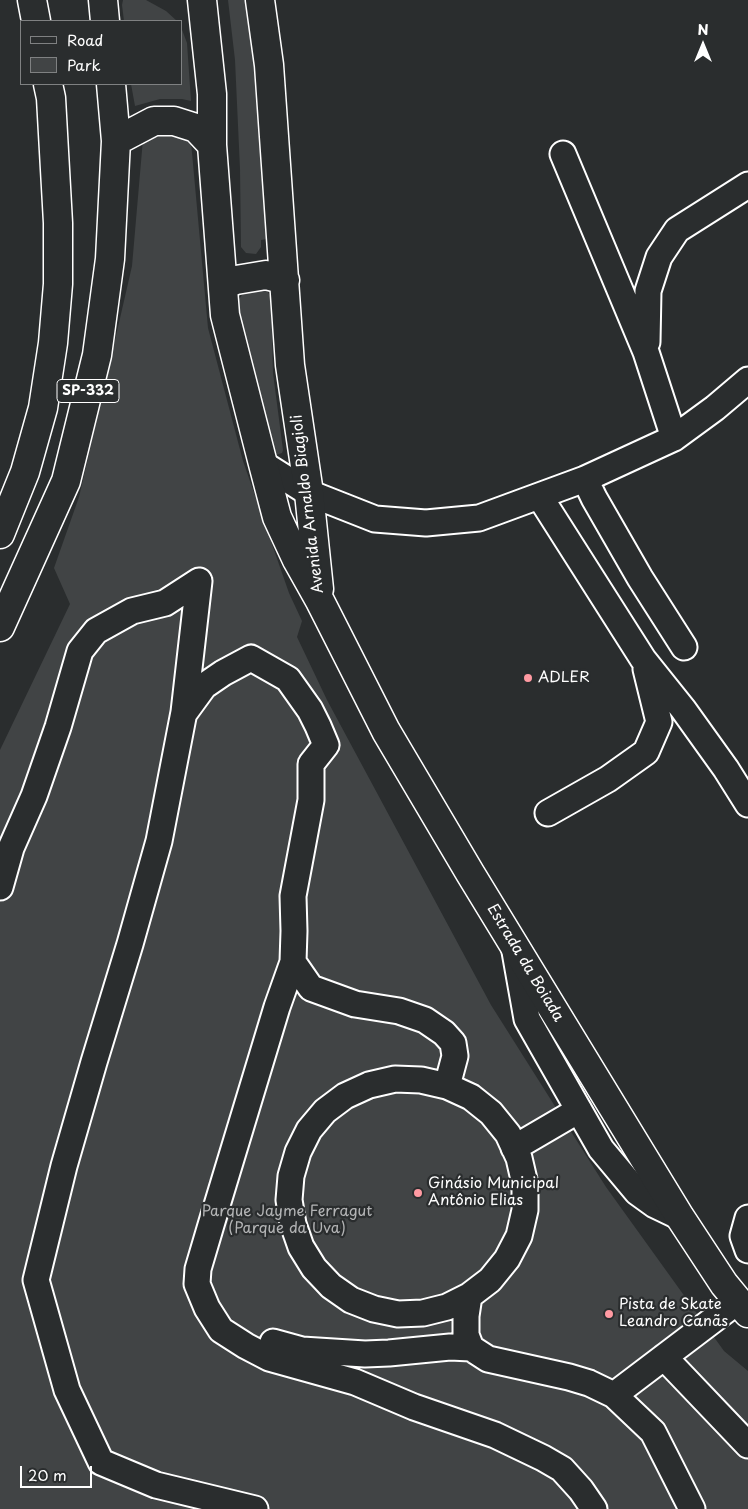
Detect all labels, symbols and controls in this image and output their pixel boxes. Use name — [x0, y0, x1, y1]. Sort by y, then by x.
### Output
text: N — [697, 19, 709, 40]
legend — [20, 20, 182, 85]
north arrow — [678, 20, 728, 70]
text: Road — [67, 28, 103, 51]
text: Park — [67, 53, 101, 76]
road number: SP-332 — [57, 380, 119, 402]
street label: Avenida Arnaldo Biagioli — [288, 414, 328, 594]
place label: ADLER — [538, 669, 590, 687]
marker: ADLER — [522, 672, 534, 684]
street label: Estrada da Boiada — [483, 901, 567, 1025]
place label: Ginásio Municipal Antônio Elias — [428, 1175, 559, 1210]
marker: Ginásio Municipal Antônio Elias — [412, 1187, 424, 1199]
park label: Parque Jayme Ferragut (Parque da Uva) — [202, 1203, 372, 1238]
place label: Pista de Skate Leandro Canãs — [619, 1296, 728, 1331]
marker: Pista de Skate Leandro Canãs — [603, 1308, 615, 1320]
scale bar — [22, 1456, 95, 1488]
text: 20 m — [28, 1463, 67, 1486]

